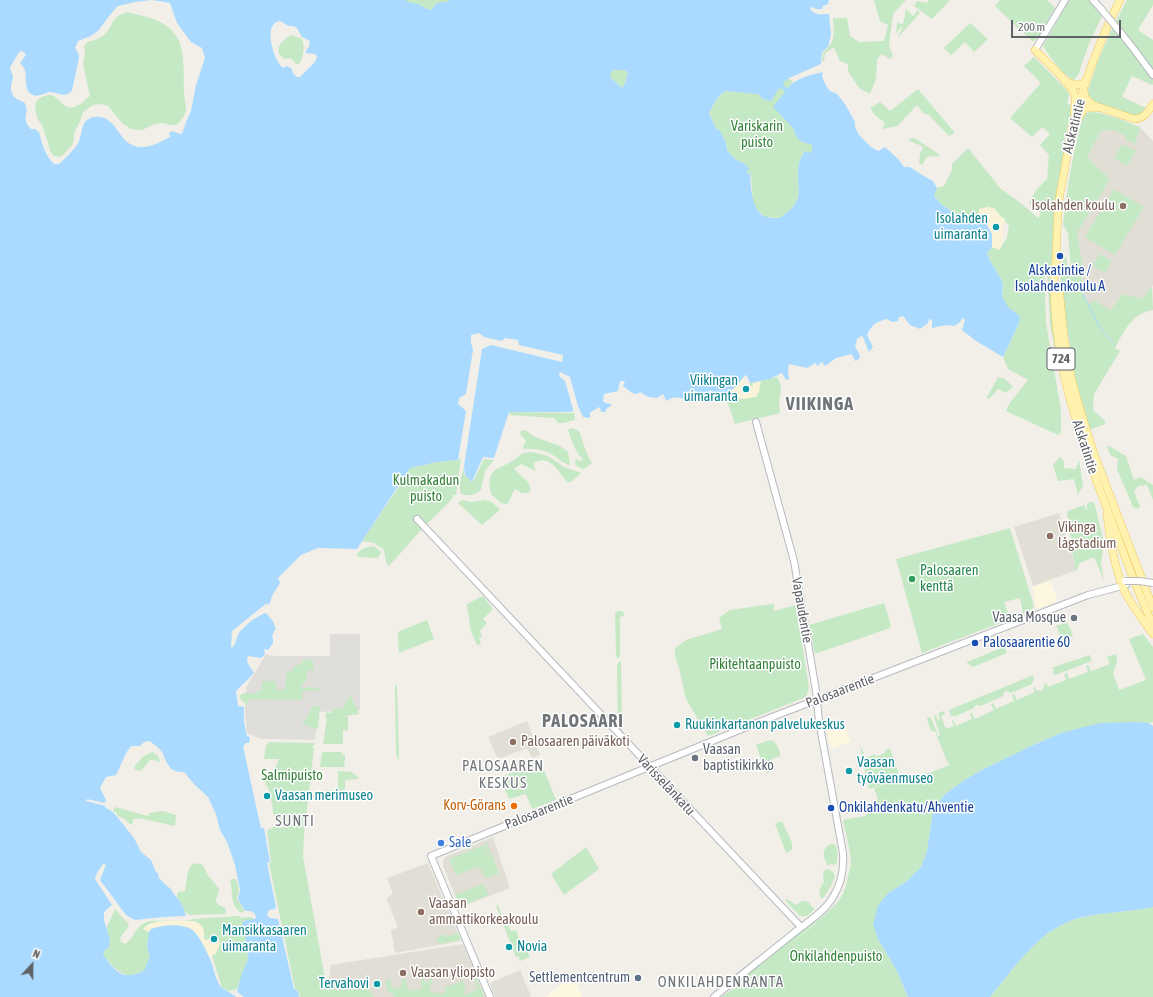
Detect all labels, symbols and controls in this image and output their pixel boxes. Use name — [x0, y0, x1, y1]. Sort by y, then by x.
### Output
scale bar — [1013, 12, 1123, 38]
text: 200 m — [1018, 20, 1045, 34]
street label: Alskatintie — [1059, 97, 1089, 155]
park label: Variskarin puisto — [731, 119, 783, 152]
place label: Isolahden koulu — [1032, 198, 1115, 214]
marker: Isolahden koulu — [1118, 201, 1128, 211]
place label: Isolahden uimaranta — [934, 211, 988, 244]
marker: Isolahden uimaranta — [991, 222, 1001, 232]
marker: Alskatintie / Isolahdenkoulu A — [1055, 251, 1065, 261]
place label: Alskatintie / Isolahdenkoulu A — [1015, 263, 1105, 296]
road number: 724 — [1047, 348, 1075, 370]
place label: Viikingan uimaranta — [684, 373, 738, 406]
marker: Viikingan uimaranta — [741, 384, 751, 394]
district label: VIIKINGA — [786, 393, 854, 415]
street label: Alskatintie — [1068, 418, 1102, 476]
park label: Kulmakadun puisto — [393, 473, 459, 506]
place label: Vikinga lågstadium — [1058, 520, 1116, 552]
marker: Vikinga lågstadium — [1045, 531, 1055, 541]
place label: Palosaaren kenttä — [920, 563, 978, 596]
marker: Palosaaren kenttä — [907, 574, 917, 584]
street label: Vapaudentie — [788, 576, 816, 644]
place label: Vaasa Mosque — [993, 610, 1066, 626]
marker: Vaasa Mosque — [1069, 613, 1079, 623]
place label: Palosaarentie 60 — [983, 635, 1070, 651]
marker: Palosaarentie 60 — [970, 638, 980, 648]
park label: Pikitehtaanpuisto — [709, 657, 801, 673]
street label: Palosaarentie — [803, 670, 877, 712]
district label: PALOSAARI — [542, 710, 624, 732]
place label: Ruukinkartanon palvelukeskus — [685, 717, 845, 733]
marker: Ruukinkartanon palvelukeskus — [672, 720, 682, 730]
place label: Palosaaren päiväkoti — [521, 734, 630, 750]
marker: Palosaaren päiväkoti — [508, 737, 518, 747]
place label: Vaasan baptistikirkko — [703, 742, 774, 774]
street label: Varisselänkatu — [634, 751, 698, 819]
marker: Vaasan baptistikirkko — [690, 753, 700, 763]
place label: Vaasan työväenmuseo — [857, 755, 933, 788]
district label: PALOSAAREN KESKUS — [462, 757, 544, 792]
marker: Vaasan työväenmuseo — [844, 766, 854, 776]
park label: Salmipuisto — [261, 768, 323, 784]
place label: Vaasan merimuseo — [275, 788, 373, 804]
marker: Vaasan merimuseo — [262, 791, 272, 801]
street label: Palosaarentie — [502, 791, 576, 833]
place label: Korv-Görans — [443, 798, 506, 814]
place label: Onkilahdenkatu/Ahventie — [839, 800, 974, 816]
marker: Korv-Görans — [509, 801, 519, 811]
marker: Onkilahdenkatu/Ahventie — [826, 803, 836, 813]
district label: SUNTI — [275, 812, 315, 830]
place label: Sale — [449, 835, 471, 851]
marker: Sale — [436, 838, 446, 848]
place label: Vaasan ammattikorkeakoulu — [429, 896, 538, 928]
marker: Vaasan ammattikorkeakoulu — [416, 907, 426, 917]
place label: Mansikkasaaren uimaranta — [222, 923, 307, 956]
marker: Mansikkasaaren uimaranta — [209, 934, 219, 944]
place label: Novia — [517, 939, 547, 955]
marker: Novia — [504, 942, 514, 952]
north arrow — [12, 945, 52, 985]
text: N — [31, 947, 42, 961]
park label: Onkilahdenpuisto — [790, 949, 882, 965]
place label: Vaasan yliopisto — [411, 965, 495, 981]
marker: Vaasan yliopisto — [398, 968, 408, 978]
place label: Settlementcentrum — [529, 970, 630, 986]
marker: Settlementcentrum — [633, 973, 643, 983]
district label: ONKILAHDENRANTA — [658, 973, 784, 991]
place label: Tervahovi — [319, 976, 369, 992]
marker: Tervahovi — [372, 979, 382, 989]

